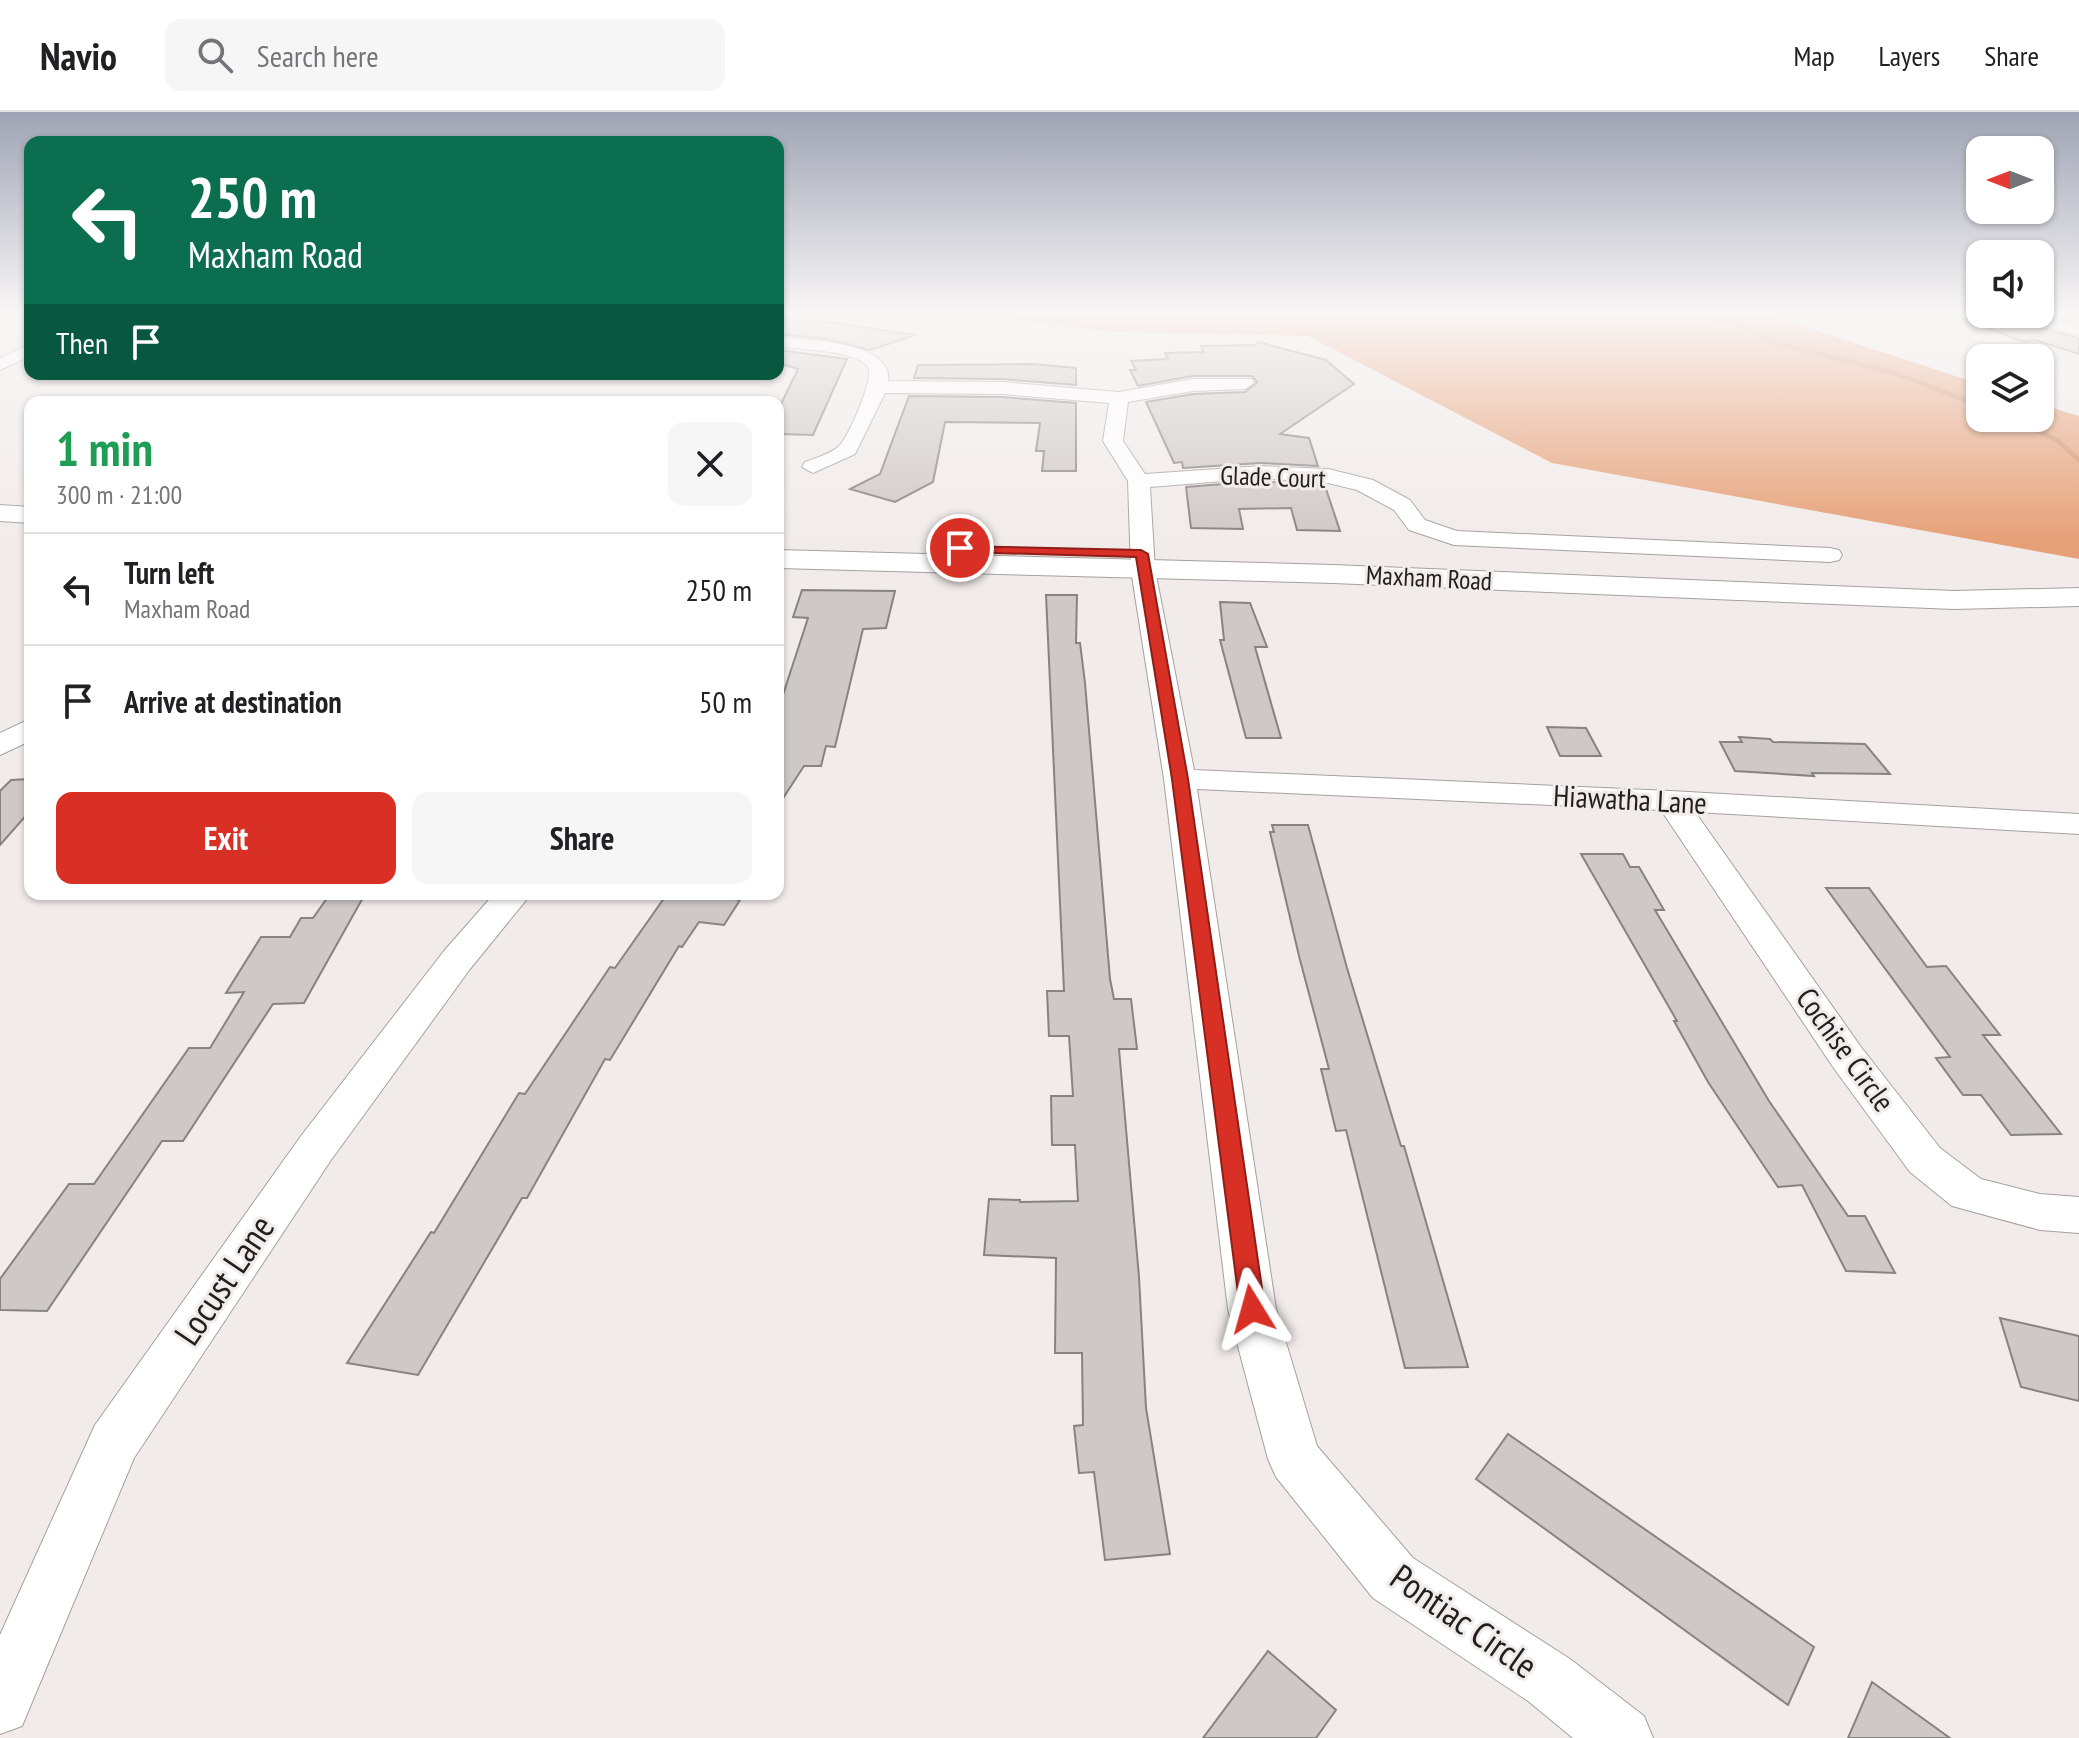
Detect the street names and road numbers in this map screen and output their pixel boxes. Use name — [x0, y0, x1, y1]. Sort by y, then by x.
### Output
street label: Glade Court — [1220, 458, 1326, 495]
street label: Maxham Road — [1365, 558, 1493, 597]
street label: Hiawatha Lane — [1552, 775, 1708, 822]
street label: Cochise Circle — [1788, 980, 1904, 1119]
street label: Locust Lane — [163, 1206, 284, 1354]
street label: Pontiac Circle — [1382, 1553, 1547, 1688]

